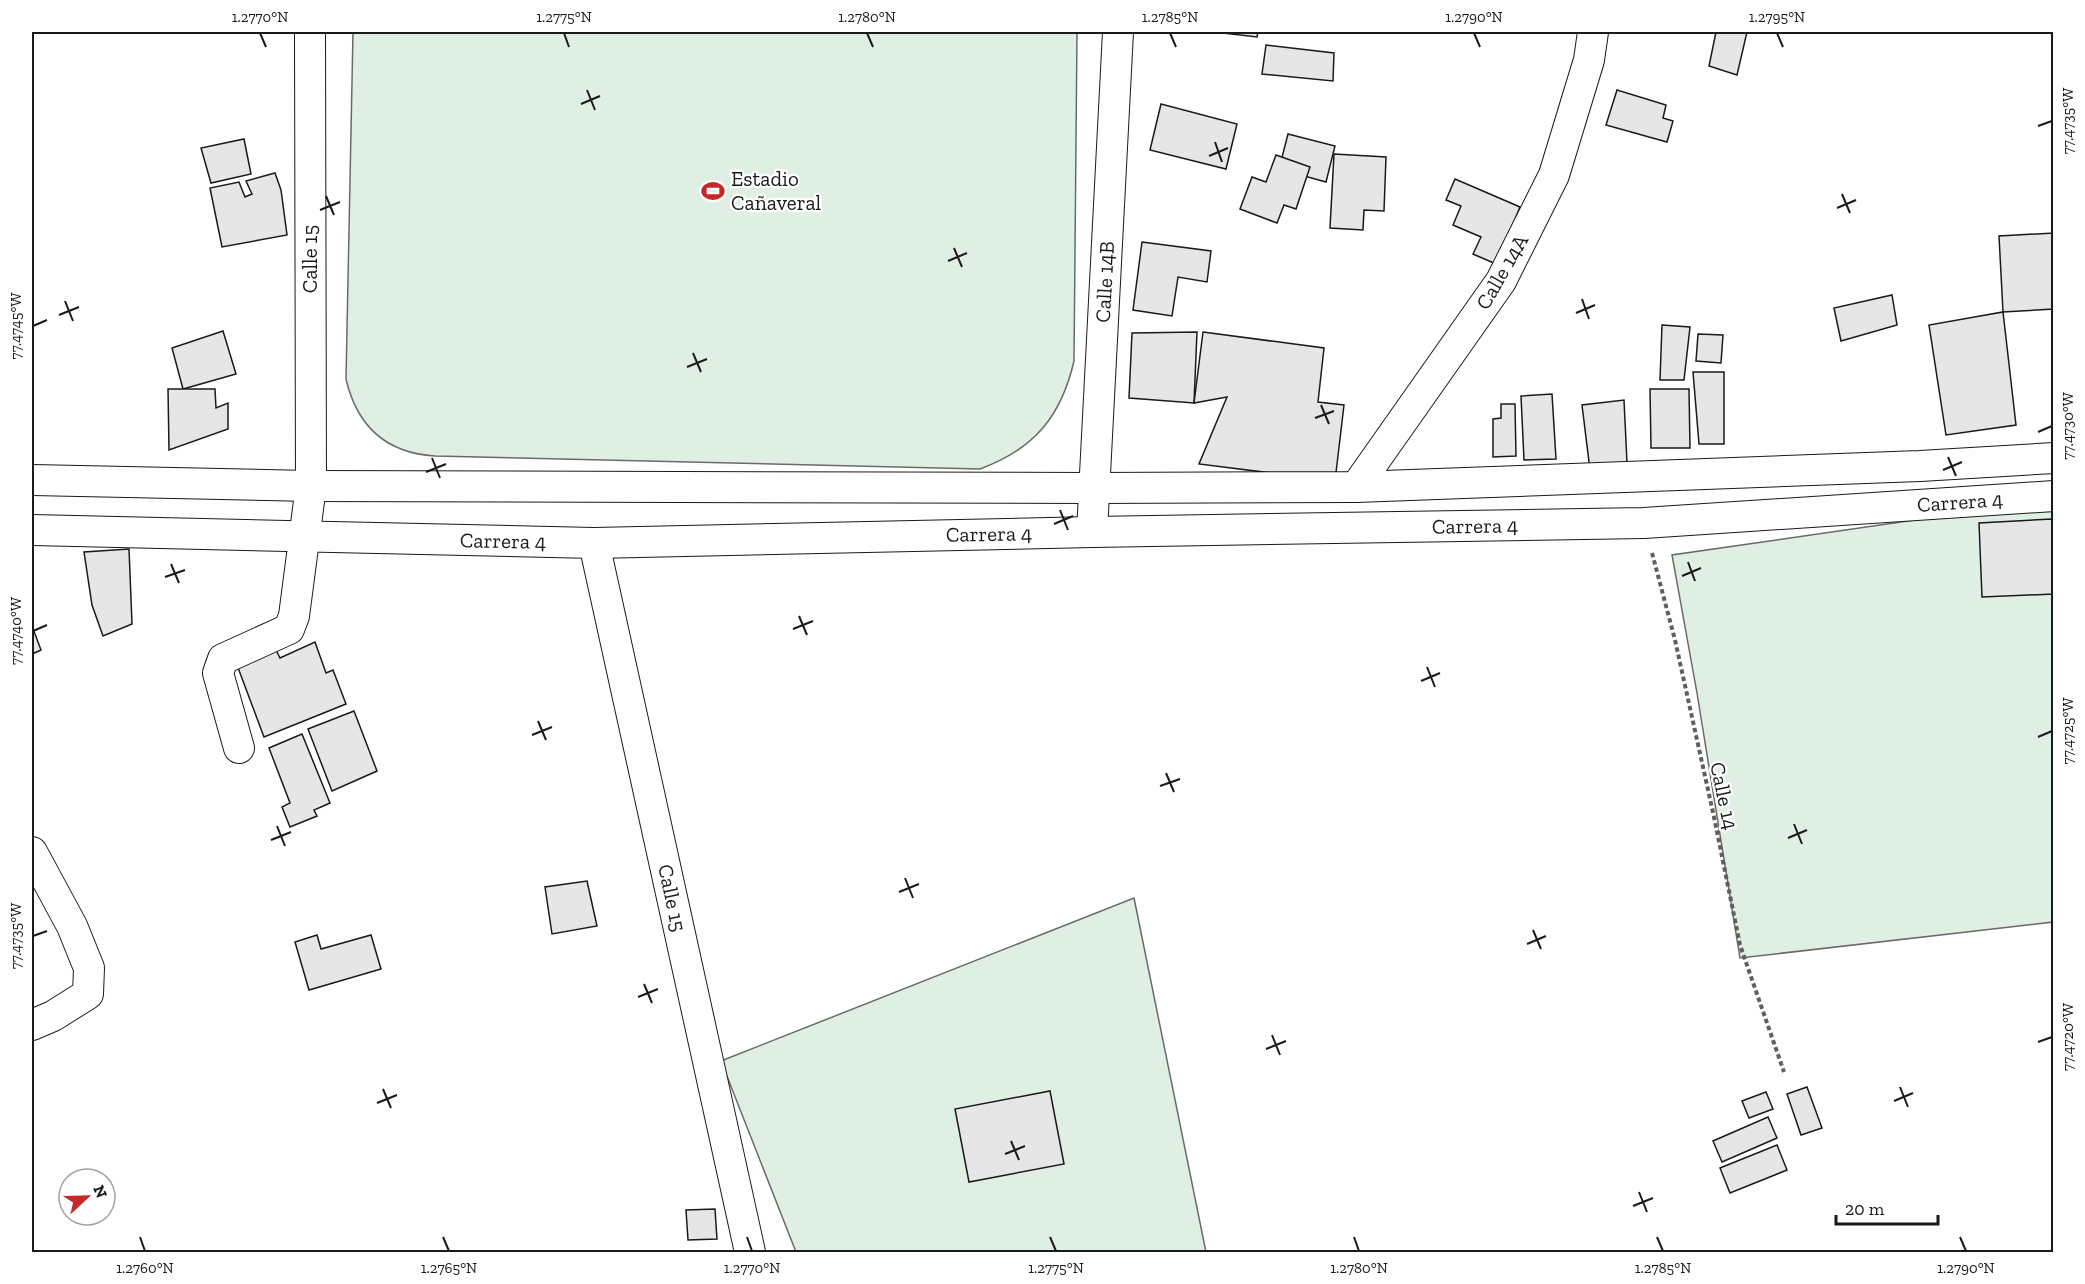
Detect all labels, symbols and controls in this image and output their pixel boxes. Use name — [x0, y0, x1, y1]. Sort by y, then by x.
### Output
text: 1.2770°N — [232, 8, 288, 26]
text: 1.2775°N — [536, 8, 592, 26]
text: 1.2780°N — [838, 8, 896, 26]
text: 1.2785°N — [1142, 8, 1198, 26]
text: 1.2790°N — [1445, 8, 1503, 26]
text: 1.2795°N — [1749, 8, 1805, 26]
text: 77.4735°W — [2059, 88, 2077, 154]
place label: Estadio Cañaveral — [731, 166, 822, 215]
sports icon: Estadio Cañaveral — [700, 178, 726, 204]
street label: Calle 15 — [297, 225, 322, 293]
street label: Calle 14A — [1470, 229, 1533, 314]
street label: Calle 14B — [1090, 241, 1119, 323]
text: 77.4745°W — [7, 293, 25, 359]
text: 77.4730°W — [2059, 392, 2077, 460]
street label: Carrera 4 — [1916, 486, 2004, 517]
street label: Carrera 4 — [1432, 512, 1518, 539]
street label: Carrera 4 — [946, 520, 1032, 547]
street label: Carrera 4 — [460, 527, 546, 554]
text: 77.4740°W — [7, 597, 25, 665]
text: 77.4725°W — [2059, 698, 2077, 764]
street label: Calle 14 — [1705, 760, 1744, 832]
street label: Calle 15 — [653, 862, 692, 934]
text: 77.4735°W — [7, 903, 25, 969]
text: 77.4720°W — [2059, 1003, 2077, 1071]
north arrow — [57, 1167, 117, 1227]
text: N — [89, 1182, 112, 1201]
scale bar — [1836, 1188, 1938, 1226]
text: 20 m — [1845, 1198, 1885, 1220]
text: 1.2760°N — [116, 1259, 174, 1277]
text: 1.2765°N — [421, 1259, 477, 1277]
text: 1.2770°N — [724, 1259, 780, 1277]
text: 1.2775°N — [1028, 1259, 1084, 1277]
text: 1.2780°N — [1330, 1259, 1388, 1277]
text: 1.2785°N — [1635, 1259, 1691, 1277]
text: 1.2790°N — [1937, 1259, 1995, 1277]

